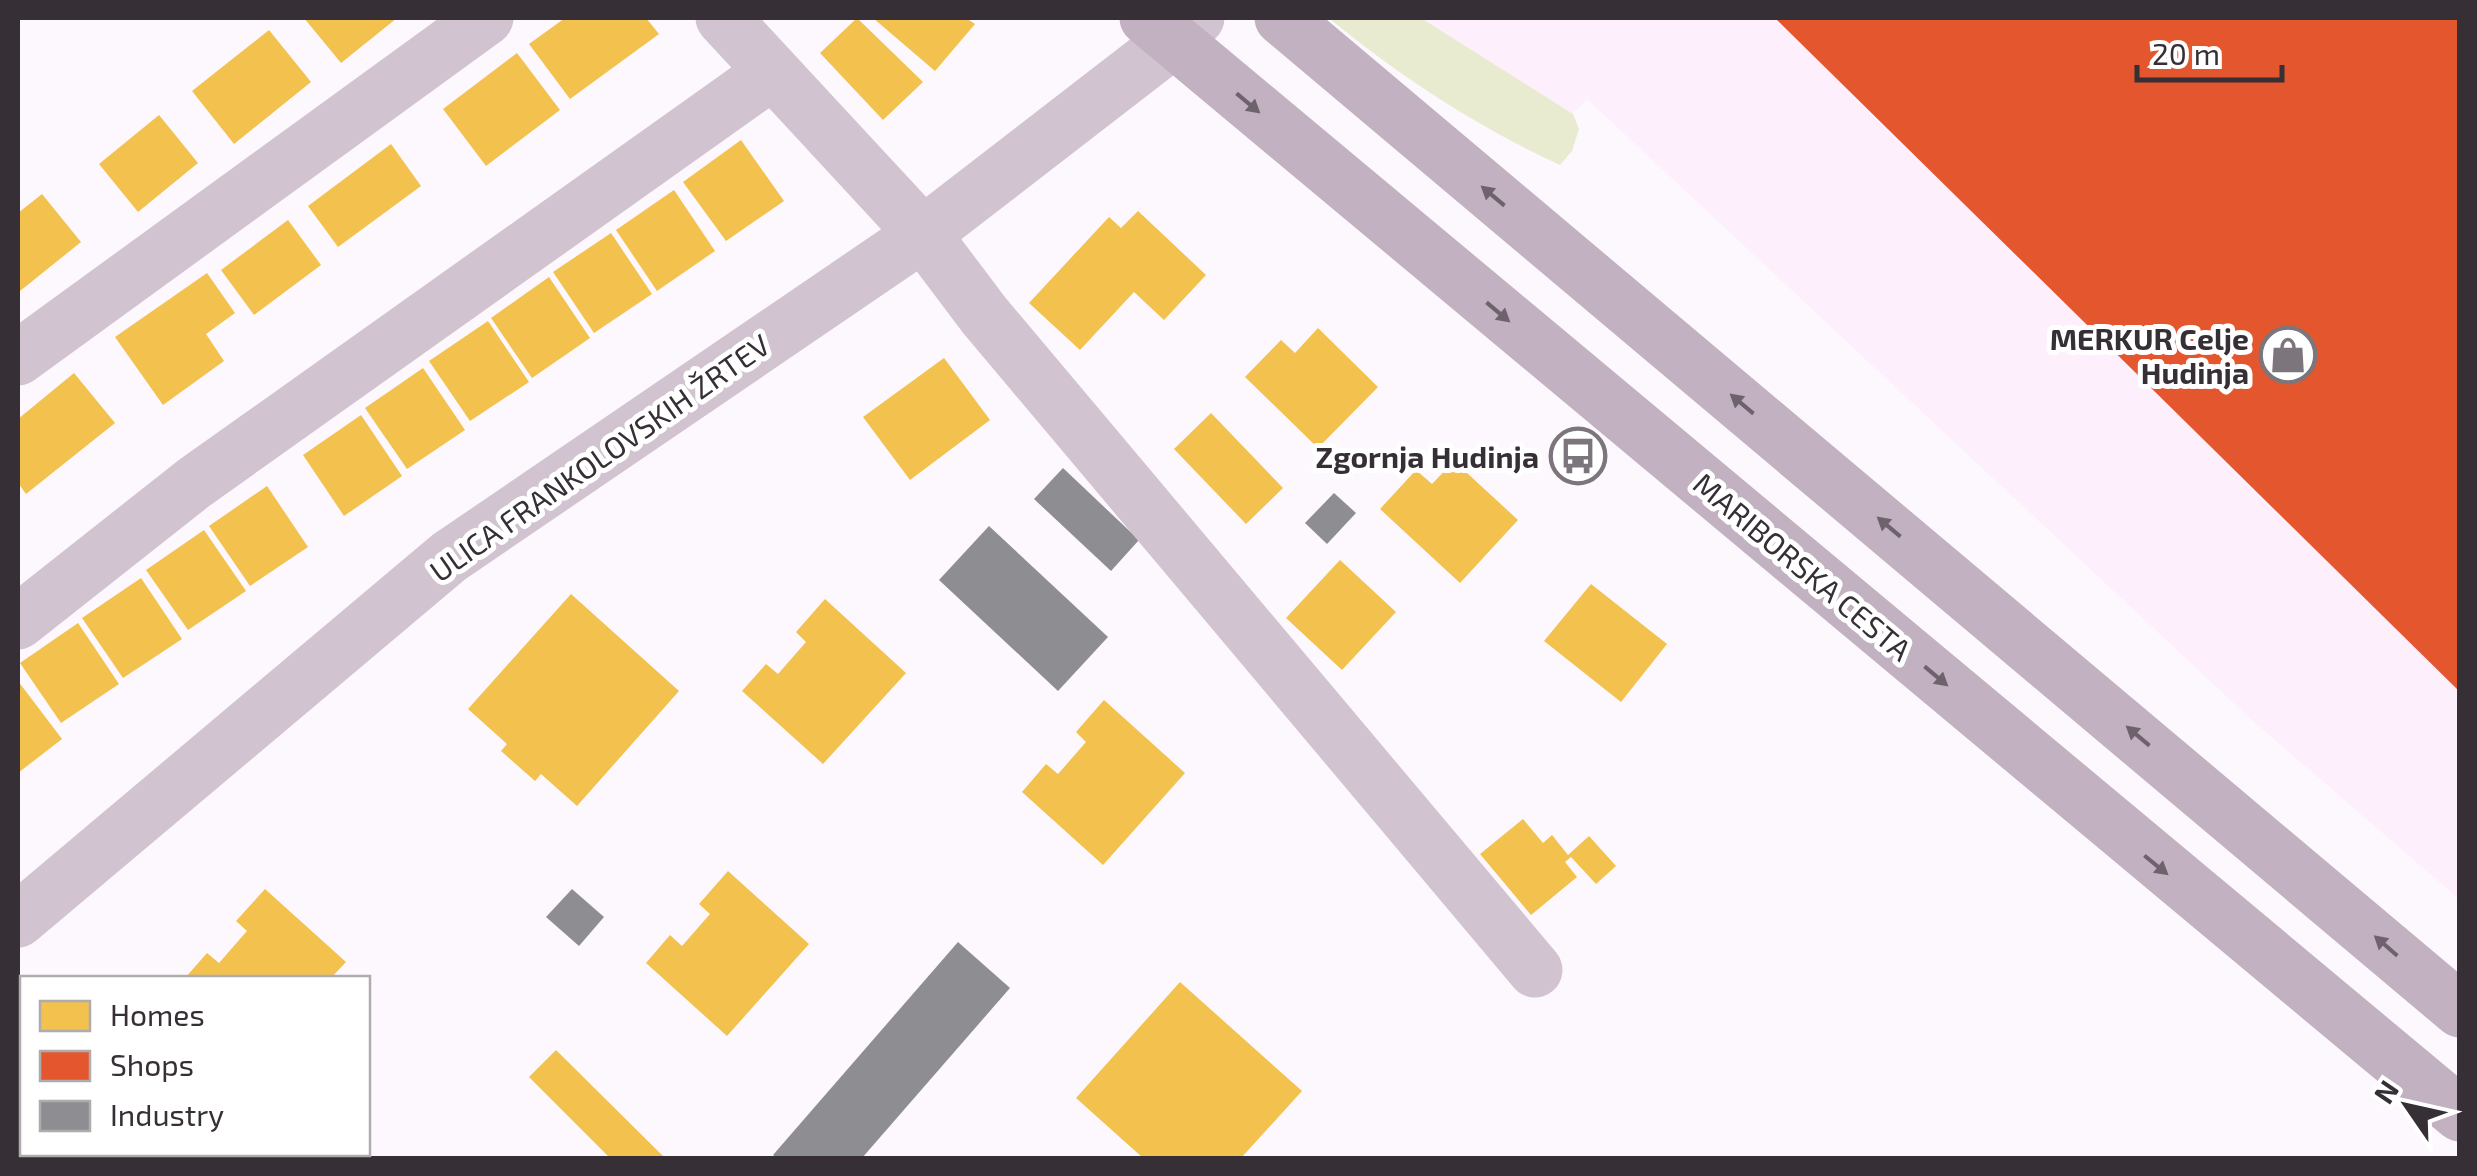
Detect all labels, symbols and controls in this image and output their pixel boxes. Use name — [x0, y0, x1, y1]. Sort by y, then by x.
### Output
scale bar — [2137, 20, 2282, 82]
text: 20 m — [2152, 35, 2220, 71]
one-way arrow — [1235, 92, 1260, 114]
one-way arrow — [1480, 185, 1505, 207]
one-way arrow — [1485, 300, 1510, 322]
place label: MERKUR Celje Hudinja — [2050, 320, 2249, 390]
shop icon: MERKUR Celje Hudinja — [2258, 325, 2318, 385]
street label: ULICA FRANKOLOVSKIH ŽRTEV — [422, 326, 776, 588]
one-way arrow — [1730, 393, 1755, 415]
bus stop icon: Zgornja Hudinja — [1548, 426, 1608, 486]
place label: Zgornja Hudinja — [1316, 438, 1539, 474]
street label: MARIBORSKA CESTA — [1687, 465, 1919, 668]
one-way arrow — [1877, 516, 1902, 538]
one-way arrow — [1923, 665, 1948, 687]
one-way arrow — [2125, 725, 2150, 747]
one-way arrow — [2144, 854, 2169, 875]
one-way arrow — [2374, 935, 2399, 957]
legend — [20, 976, 370, 1156]
text: Homes — [110, 996, 205, 1032]
text: Shops — [110, 1046, 194, 1082]
north arrow — [2357, 1056, 2457, 1156]
text: N — [2366, 1074, 2405, 1109]
text: Industry — [110, 1096, 224, 1132]

